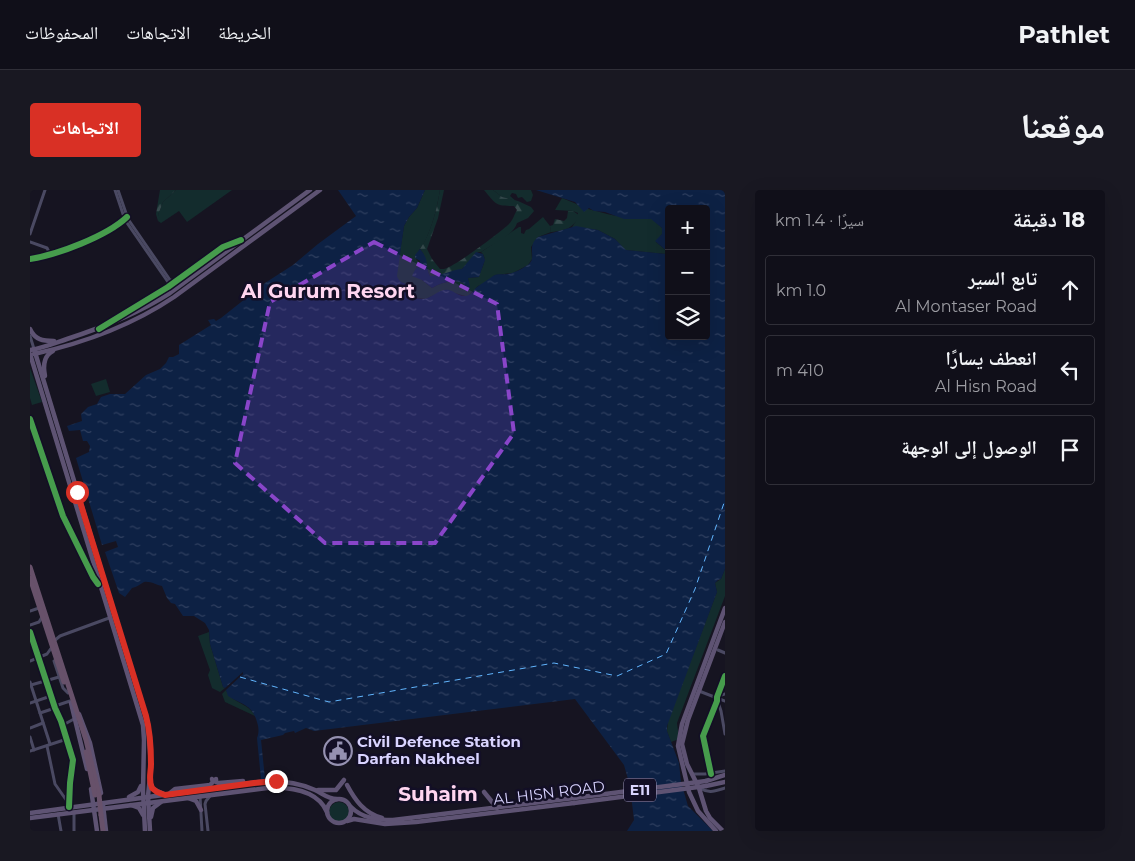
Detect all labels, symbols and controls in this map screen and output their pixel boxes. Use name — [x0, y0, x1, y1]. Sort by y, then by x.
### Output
text: Pathlet — [1018, 20, 1110, 49]
text: المحفوظات — [25, 22, 98, 44]
text: الاتجاهات — [126, 22, 190, 44]
text: الخريطة — [218, 22, 271, 44]
button: الاتجاهات — [30, 103, 141, 157]
text: موقعنا — [1020, 104, 1105, 147]
map controls — [665, 205, 710, 340]
button: + — [665, 205, 710, 250]
text: 18 دقيقة — [1013, 207, 1085, 232]
text: سيرًا · 1.4 km — [775, 211, 864, 230]
button: − — [665, 250, 710, 295]
text: تابع السير — [968, 267, 1037, 290]
icon: ahead — [1056, 276, 1084, 304]
district label: Al Gurum Resort — [240, 279, 415, 303]
text: 1.0 km — [776, 281, 826, 300]
button: layers — [665, 295, 710, 340]
text: Al Montaser Road — [895, 297, 1037, 316]
text: انعطف يسارًا — [945, 347, 1037, 370]
icon: left — [1056, 356, 1084, 384]
text: 410 m — [776, 361, 824, 380]
text: Al Hisn Road — [935, 377, 1037, 396]
text: الوصول إلى الوجهة — [901, 436, 1037, 459]
icon: arrive — [1056, 436, 1084, 464]
route start — [66, 481, 89, 504]
place label: Civil Defence Station Darfan Nakheel — [357, 732, 521, 768]
public building icon: Civil Defence Station Darfan Nakheel — [323, 736, 353, 766]
route end — [265, 770, 288, 793]
street label: AL HISN ROAD — [492, 776, 606, 809]
road number: E11 — [624, 778, 656, 802]
district label: Suhaim — [398, 782, 478, 806]

